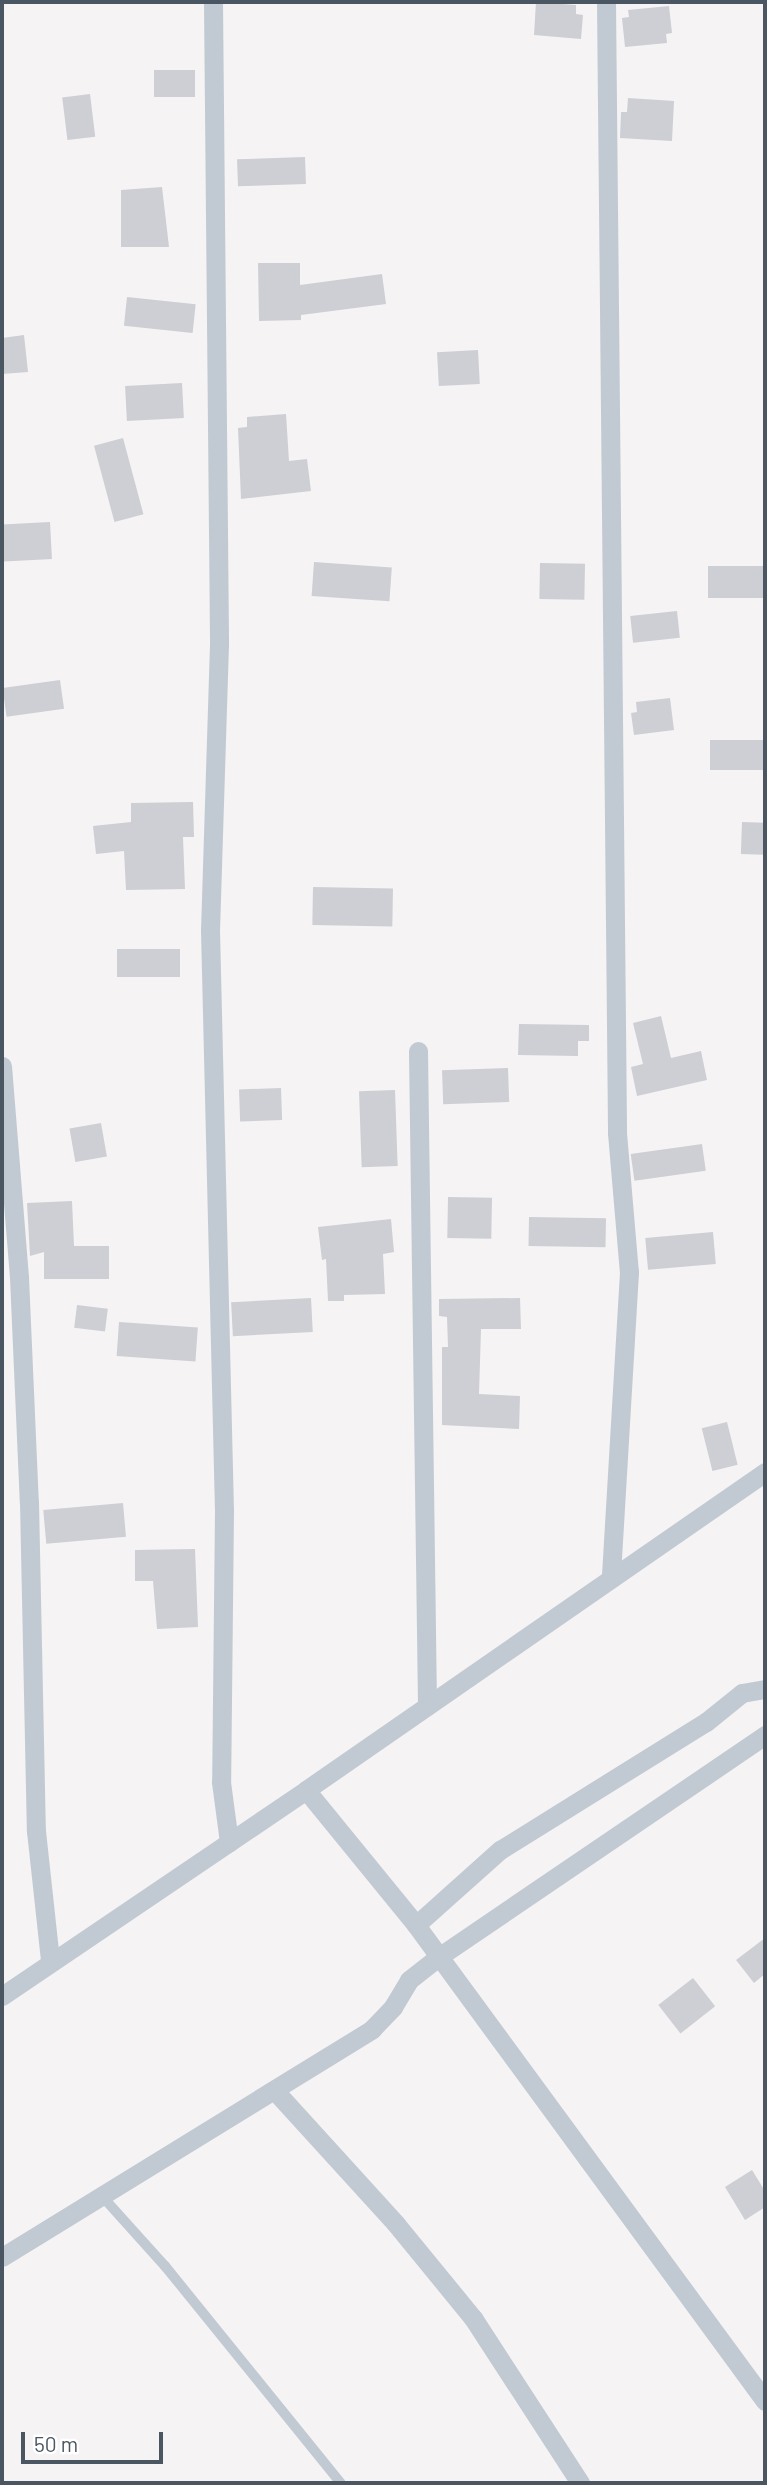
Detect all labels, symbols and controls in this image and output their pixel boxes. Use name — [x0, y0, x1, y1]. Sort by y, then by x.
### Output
scale bar — [24, 2418, 166, 2462]
text: 50 m — [34, 2431, 78, 2456]

